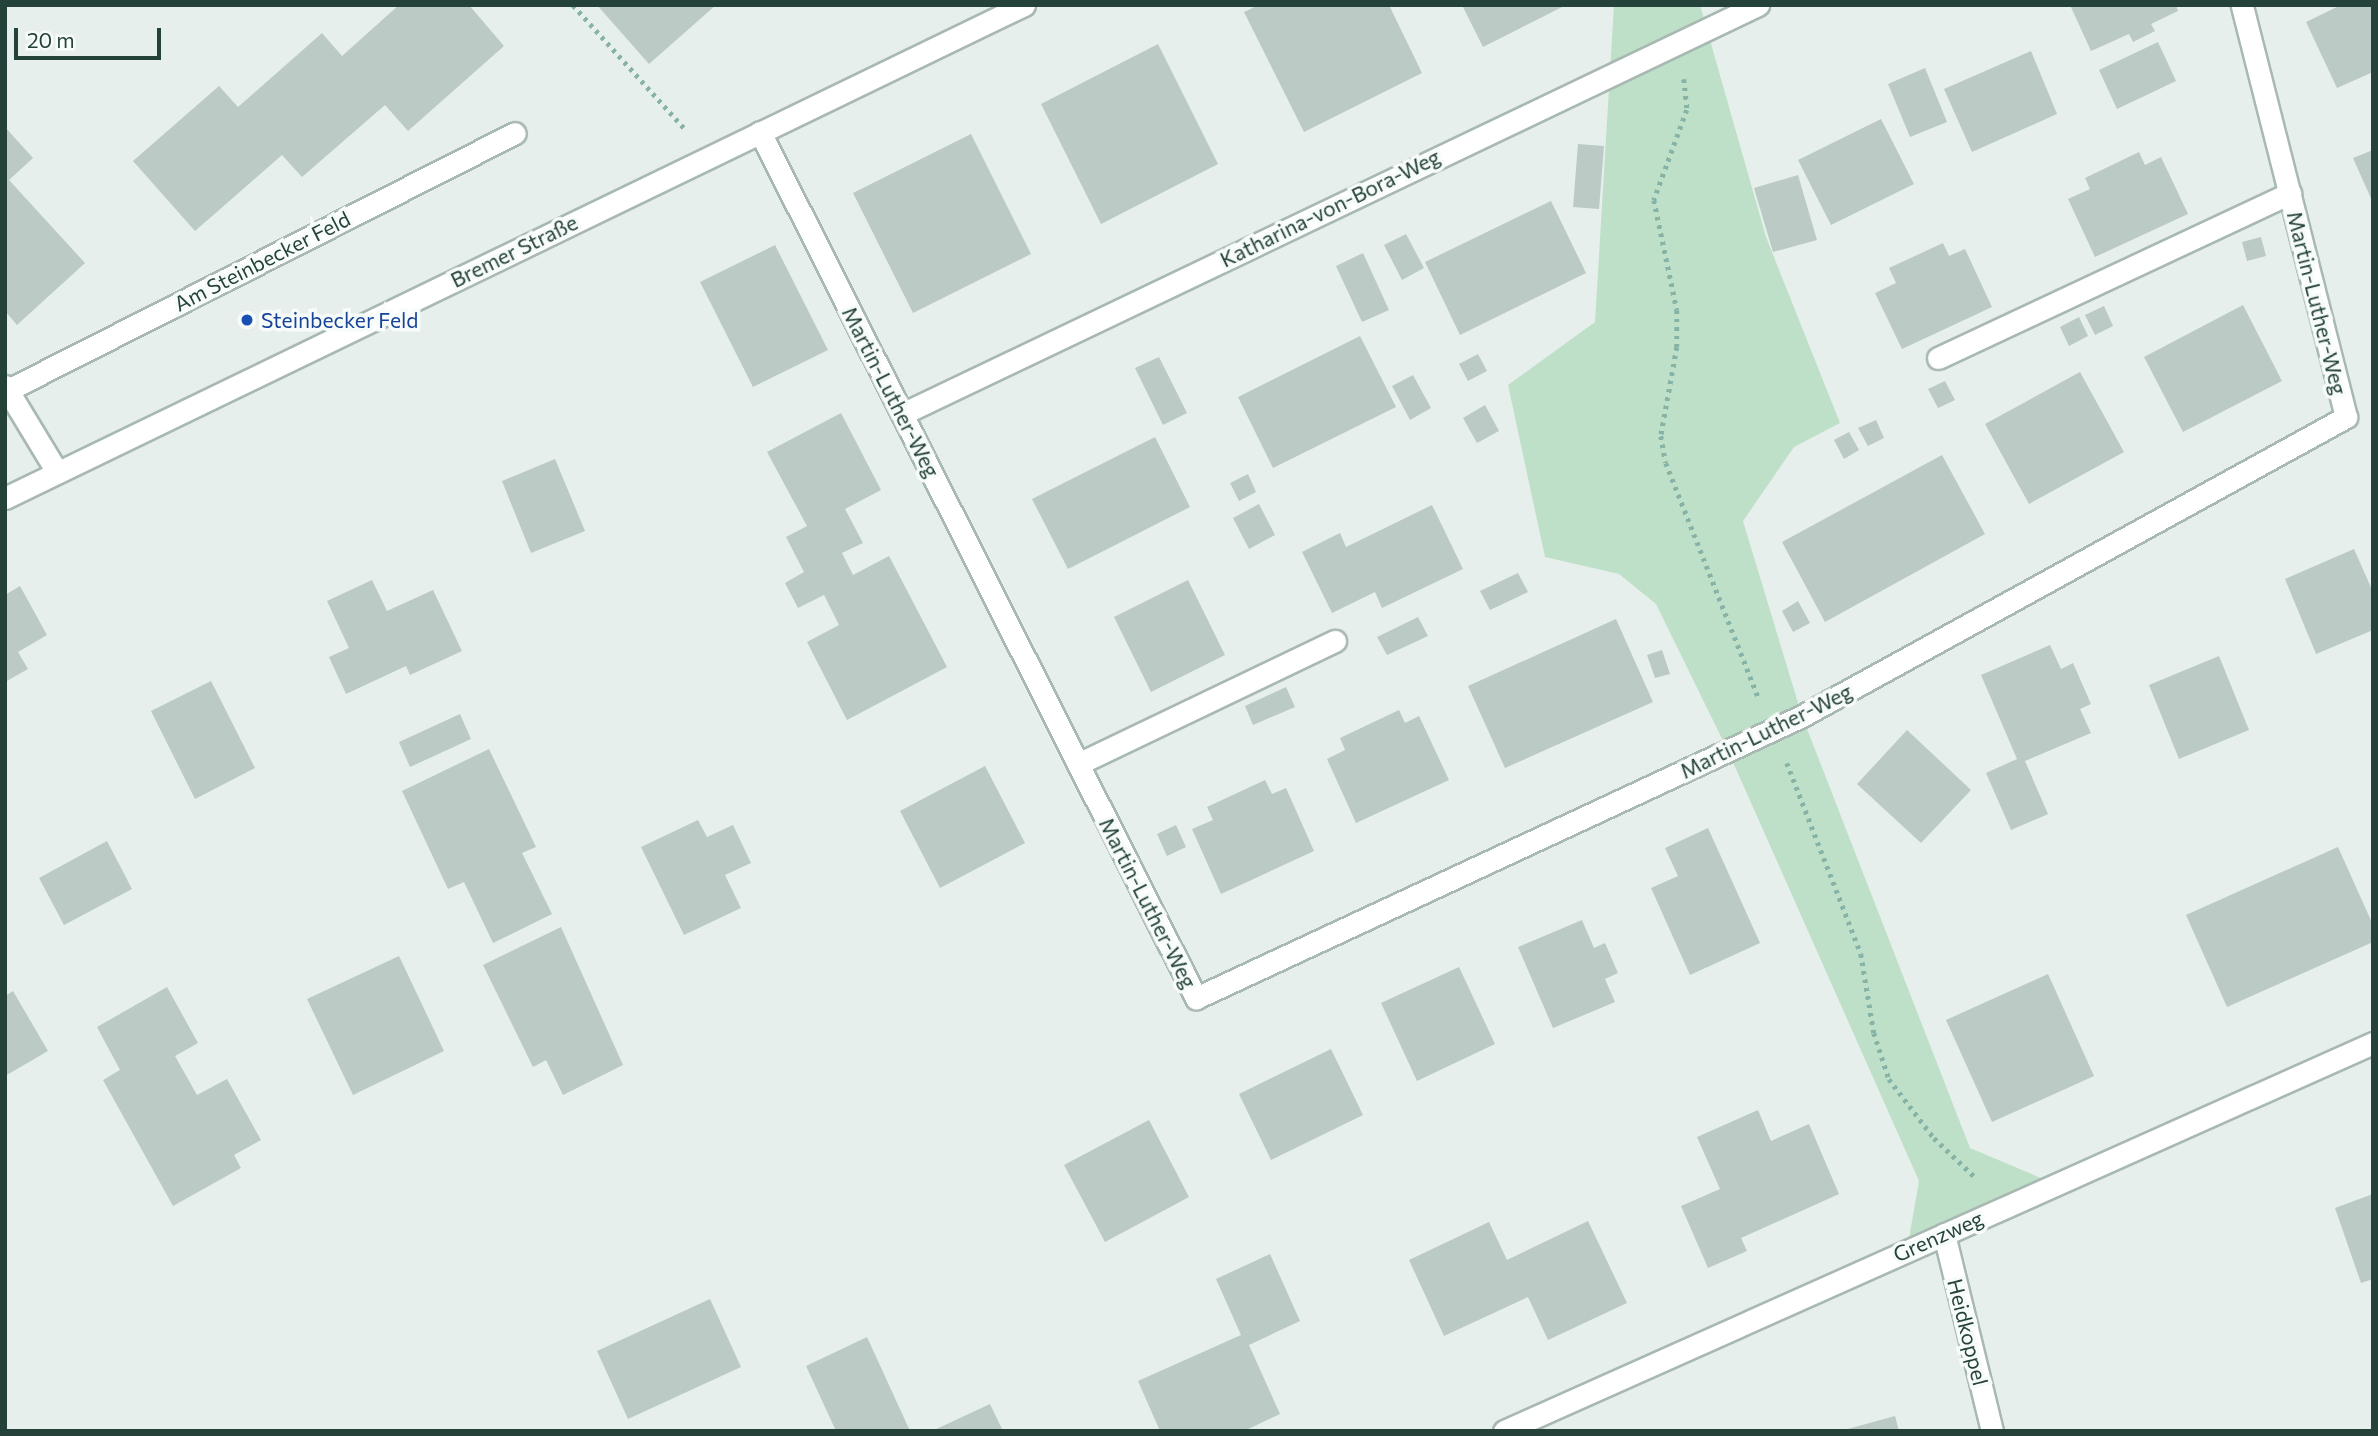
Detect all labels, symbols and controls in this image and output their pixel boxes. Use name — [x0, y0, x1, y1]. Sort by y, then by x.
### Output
scale bar — [18, 14, 164, 58]
text: 20 m — [27, 27, 75, 52]
street label: Katharina-von-Bora-Weg — [1216, 144, 1444, 272]
street label: Am Steinbecker Feld — [170, 206, 354, 316]
street label: Bremer Straße — [446, 209, 582, 293]
street label: Martin-Luther-Weg — [2282, 209, 2352, 397]
street label: Martin-Luther-Weg — [837, 302, 945, 482]
place label: Steinbecker Feld — [261, 307, 418, 333]
marker: Steinbecker Feld — [239, 312, 255, 328]
street label: Martin-Luther-Weg — [1676, 678, 1856, 784]
street label: Martin-Luther-Weg — [1094, 813, 1202, 993]
street label: Grenzweg — [1889, 1205, 1987, 1267]
street label: Heidkoppel — [1943, 1276, 1993, 1388]

